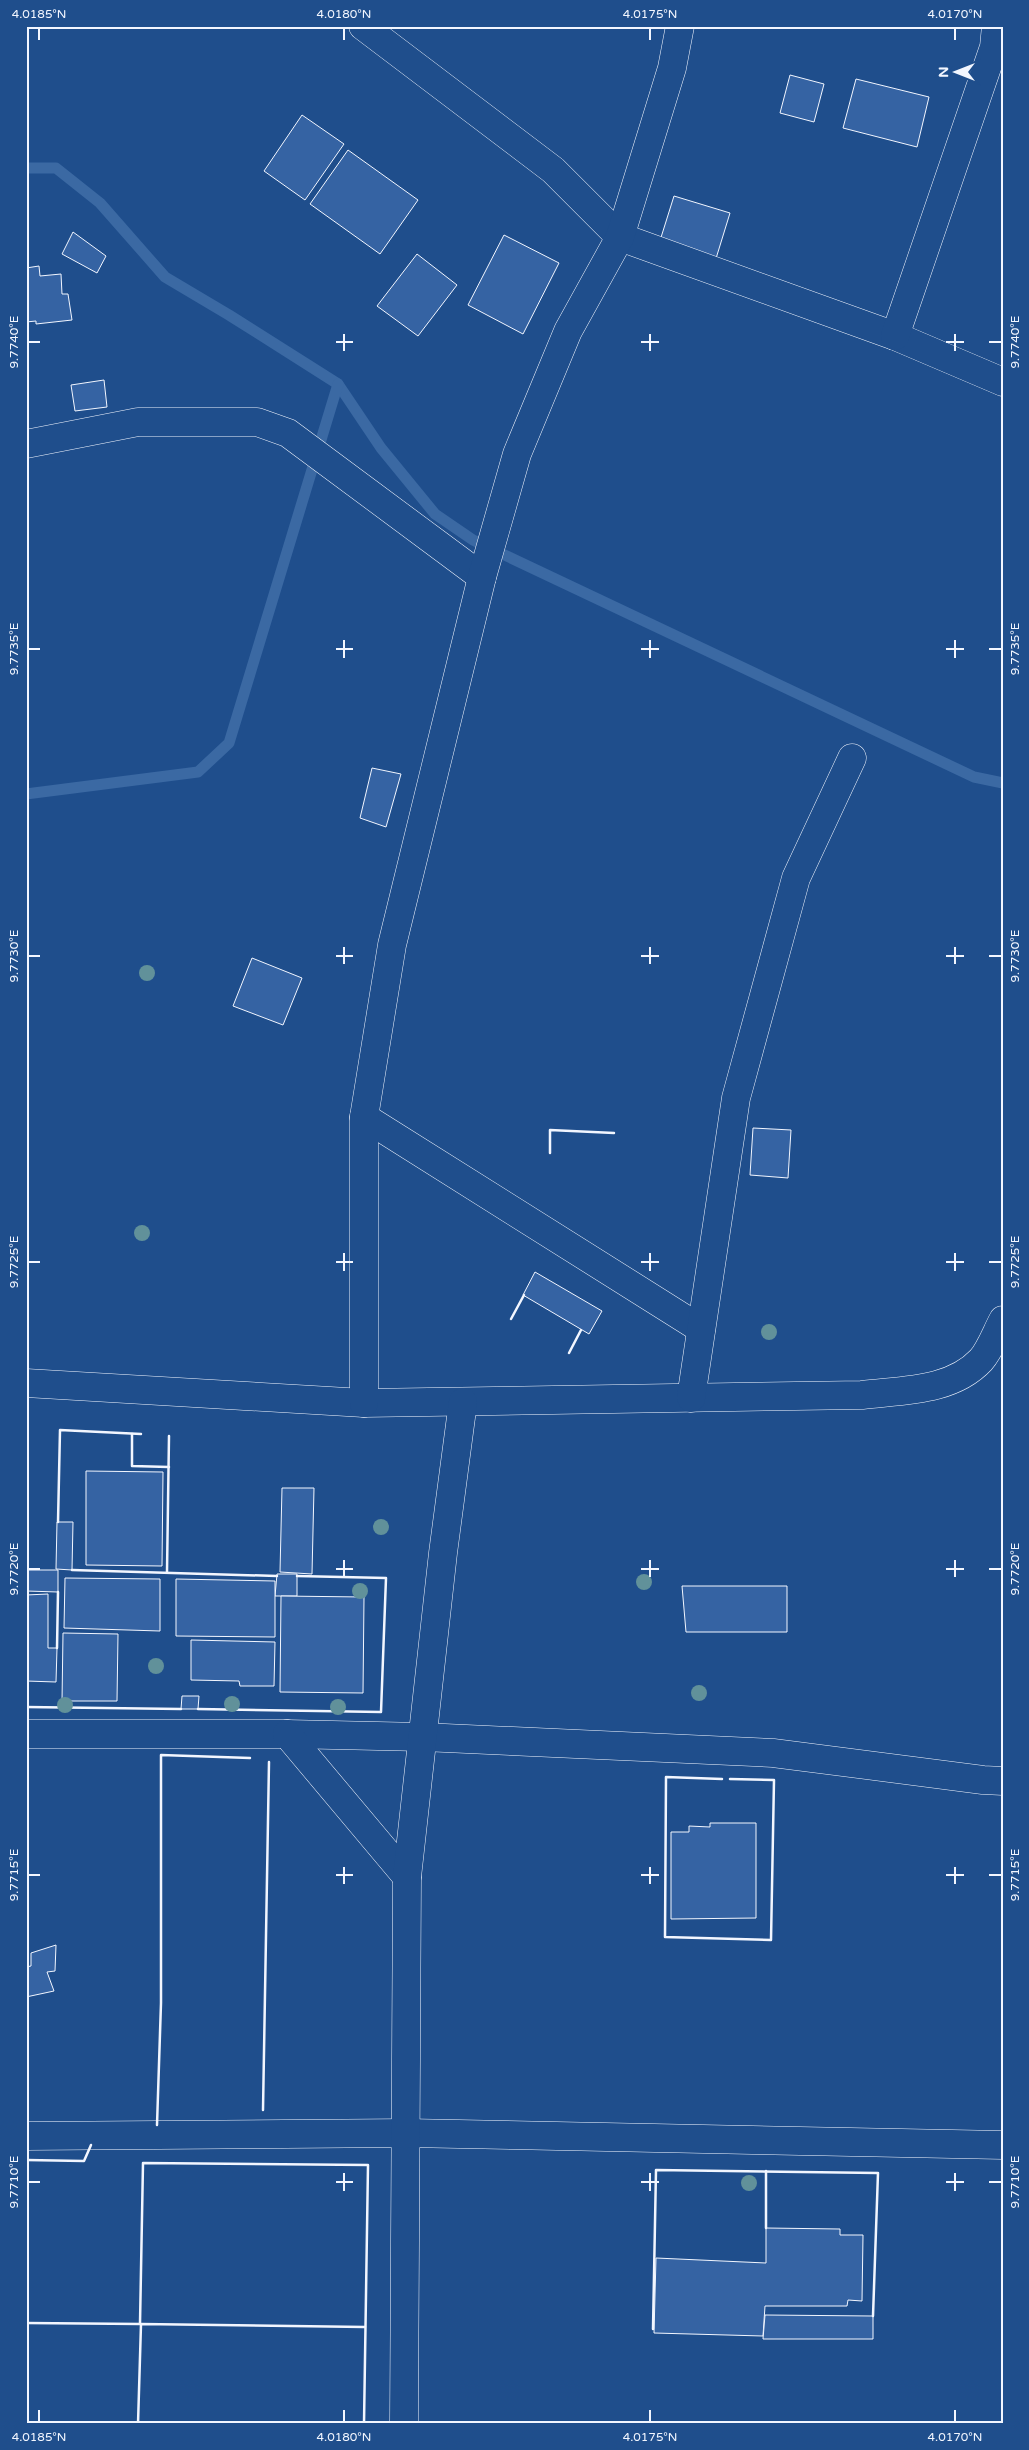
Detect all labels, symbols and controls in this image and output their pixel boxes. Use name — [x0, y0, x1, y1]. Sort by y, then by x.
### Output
text: 4.0185°N — [12, 7, 66, 21]
text: 4.0180°N — [317, 7, 371, 21]
text: 4.0175°N — [623, 7, 677, 21]
text: 4.0170°N — [928, 7, 982, 21]
north arrow — [932, 48, 982, 98]
text: N — [935, 66, 952, 78]
text: 9.7740°E — [7, 315, 21, 368]
text: 9.7740°E — [1008, 315, 1022, 368]
text: 9.7735°E — [7, 622, 21, 675]
text: 9.7735°E — [1008, 622, 1022, 675]
text: 9.7730°E — [7, 929, 21, 982]
text: 9.7730°E — [1008, 929, 1022, 982]
text: 9.7725°E — [7, 1235, 21, 1288]
text: 9.7725°E — [1008, 1235, 1022, 1288]
text: 9.7720°E — [7, 1542, 21, 1595]
text: 9.7720°E — [1008, 1542, 1022, 1595]
text: 9.7715°E — [7, 1848, 21, 1901]
text: 9.7715°E — [1008, 1848, 1022, 1901]
text: 9.7710°E — [7, 2155, 21, 2208]
text: 9.7710°E — [1008, 2155, 1022, 2208]
text: 4.0185°N — [12, 2430, 66, 2444]
text: 4.0180°N — [317, 2430, 371, 2444]
text: 4.0175°N — [623, 2430, 677, 2444]
text: 4.0170°N — [928, 2430, 982, 2444]

